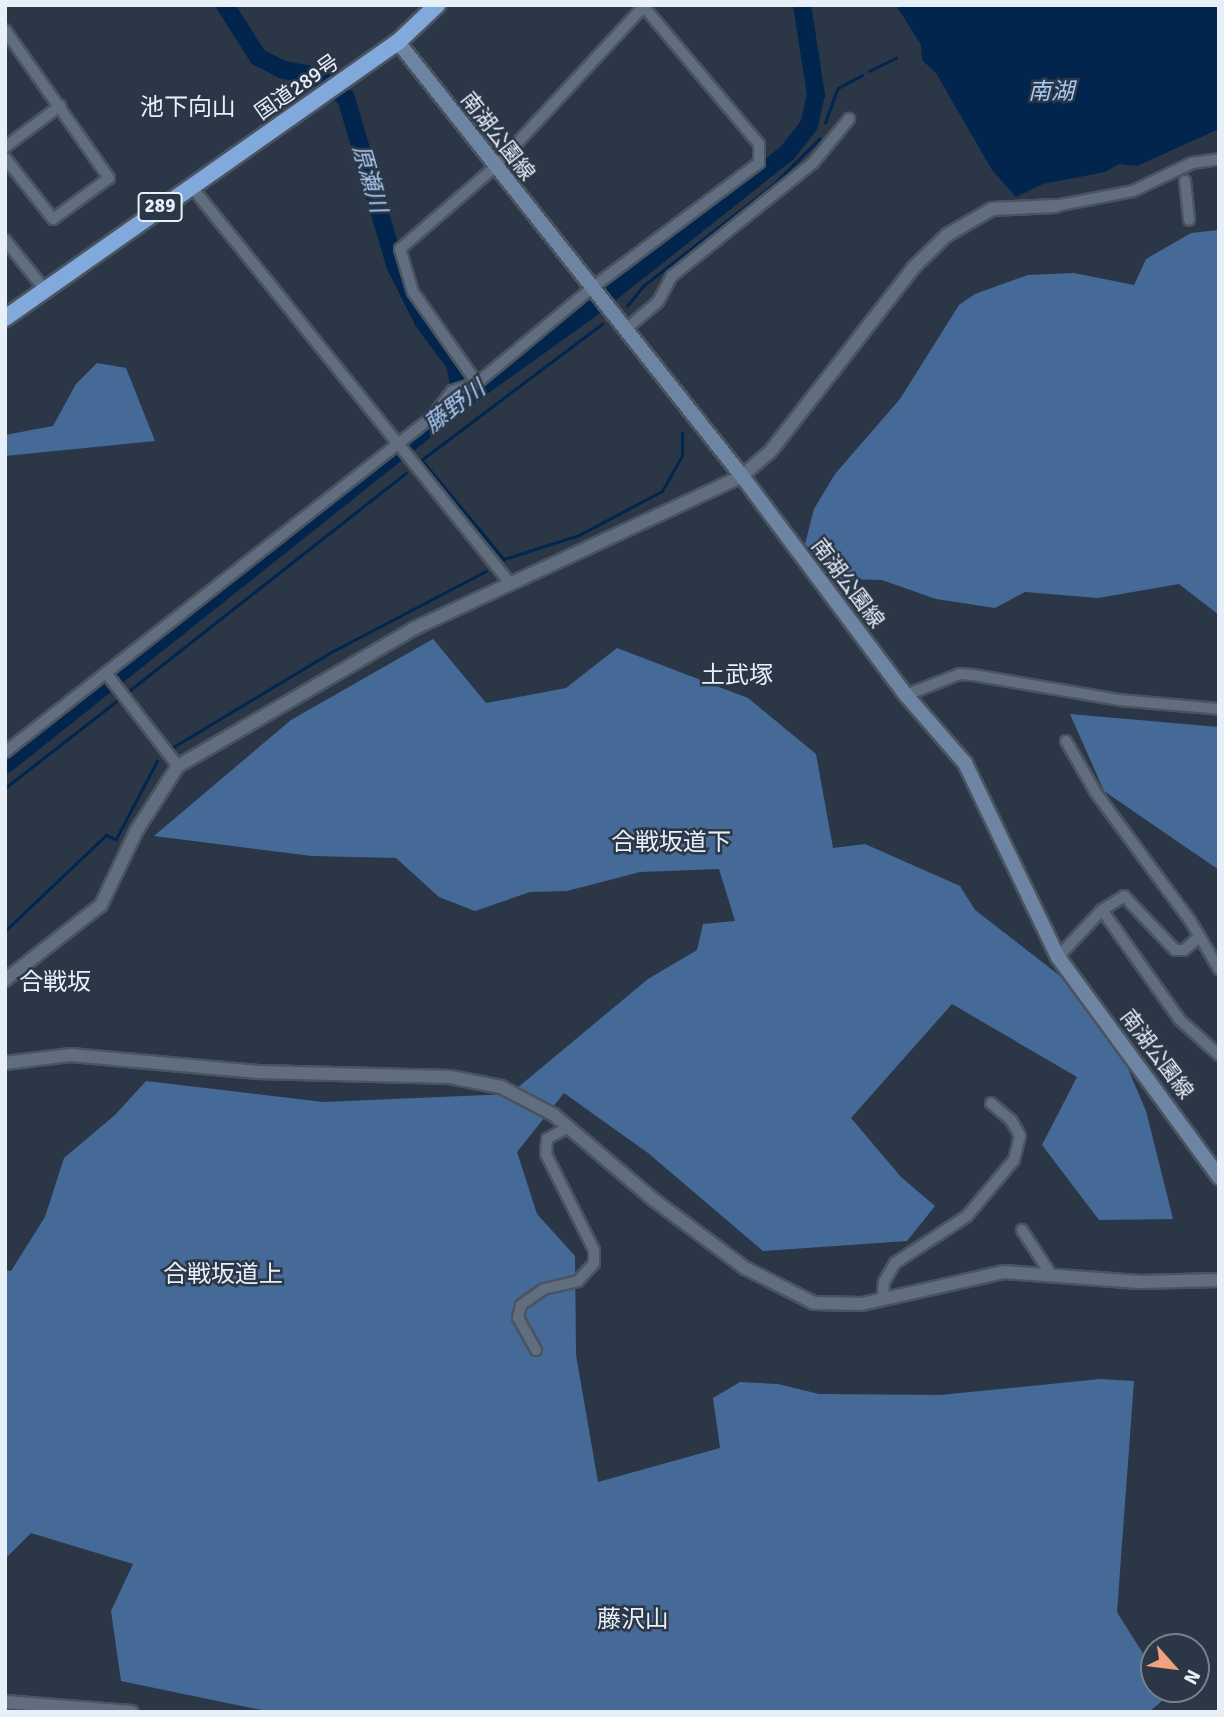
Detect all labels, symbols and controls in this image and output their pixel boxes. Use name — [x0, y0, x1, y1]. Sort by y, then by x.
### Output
street label: 国道289号 — [250, 49, 344, 125]
water label: 南湖 — [1028, 78, 1074, 106]
street label: 南湖公園線 — [456, 87, 540, 185]
district label: 池下向山 — [140, 94, 236, 122]
water label: 原瀬川 — [346, 142, 392, 216]
road number: 289 — [137, 192, 183, 223]
water label: 藤野川 — [419, 375, 491, 439]
street label: 南湖公園線 — [806, 533, 890, 633]
district label: 土武塚 — [701, 662, 773, 690]
district label: 合戦坂道下 — [611, 829, 731, 857]
district label: 合戦坂 — [19, 969, 91, 997]
street label: 南湖公園線 — [1115, 1004, 1199, 1104]
district label: 合戦坂道上 — [163, 1261, 283, 1289]
district label: 藤沢山 — [597, 1606, 669, 1634]
north arrow — [1140, 1633, 1210, 1703]
text: N — [1178, 1665, 1205, 1688]

